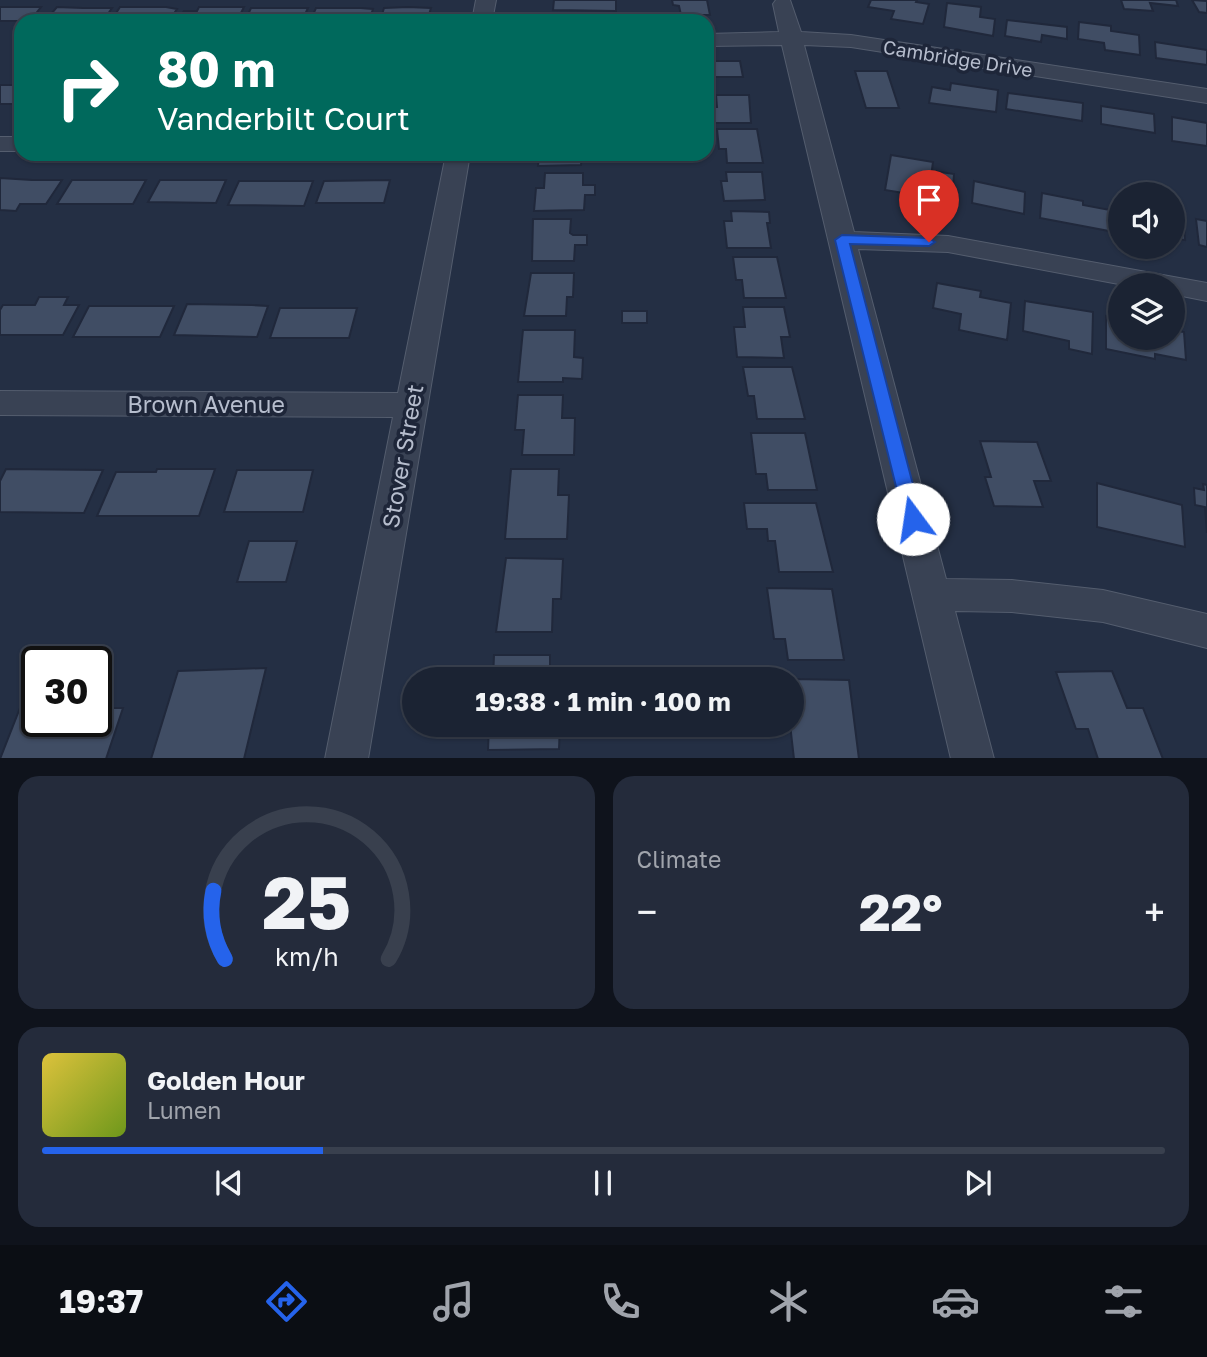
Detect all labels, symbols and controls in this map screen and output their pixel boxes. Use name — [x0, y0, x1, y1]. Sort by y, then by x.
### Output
street label: Cambridge Drive — [882, 35, 1034, 81]
text: 80 m — [157, 39, 275, 98]
icon: right — [42, 42, 133, 133]
text: Vanderbilt Court — [157, 99, 410, 137]
pin — [899, 170, 959, 242]
icon: arrive — [910, 181, 948, 219]
map controls — [1108, 182, 1185, 350]
button: sound — [1108, 182, 1185, 259]
button: layers — [1108, 273, 1185, 350]
street label: Stover Street — [376, 382, 428, 530]
street label: Brown Avenue — [127, 390, 285, 418]
position arrow — [876, 482, 950, 556]
speed limit sign: 30 — [21, 646, 112, 737]
text: 19:38 · 1 min · 100 m — [475, 686, 731, 717]
text: Climate — [637, 845, 721, 873]
text: 25 — [262, 858, 351, 945]
text: 22° — [859, 880, 943, 942]
text: − — [637, 889, 657, 934]
text: + — [1144, 889, 1165, 934]
text: km/h — [274, 940, 338, 971]
text: Golden Hour — [147, 1065, 305, 1096]
text: Lumen — [147, 1096, 221, 1124]
icon: previous — [210, 1164, 248, 1202]
icon: pause — [584, 1164, 622, 1202]
icon: next — [959, 1164, 997, 1202]
icon: directions — [262, 1277, 311, 1326]
icon: music — [429, 1277, 478, 1326]
icon: phone — [596, 1277, 645, 1326]
icon: climate — [764, 1277, 813, 1326]
icon: car — [931, 1277, 980, 1326]
icon: filters — [1099, 1277, 1148, 1326]
text: 19:37 — [59, 1282, 143, 1320]

